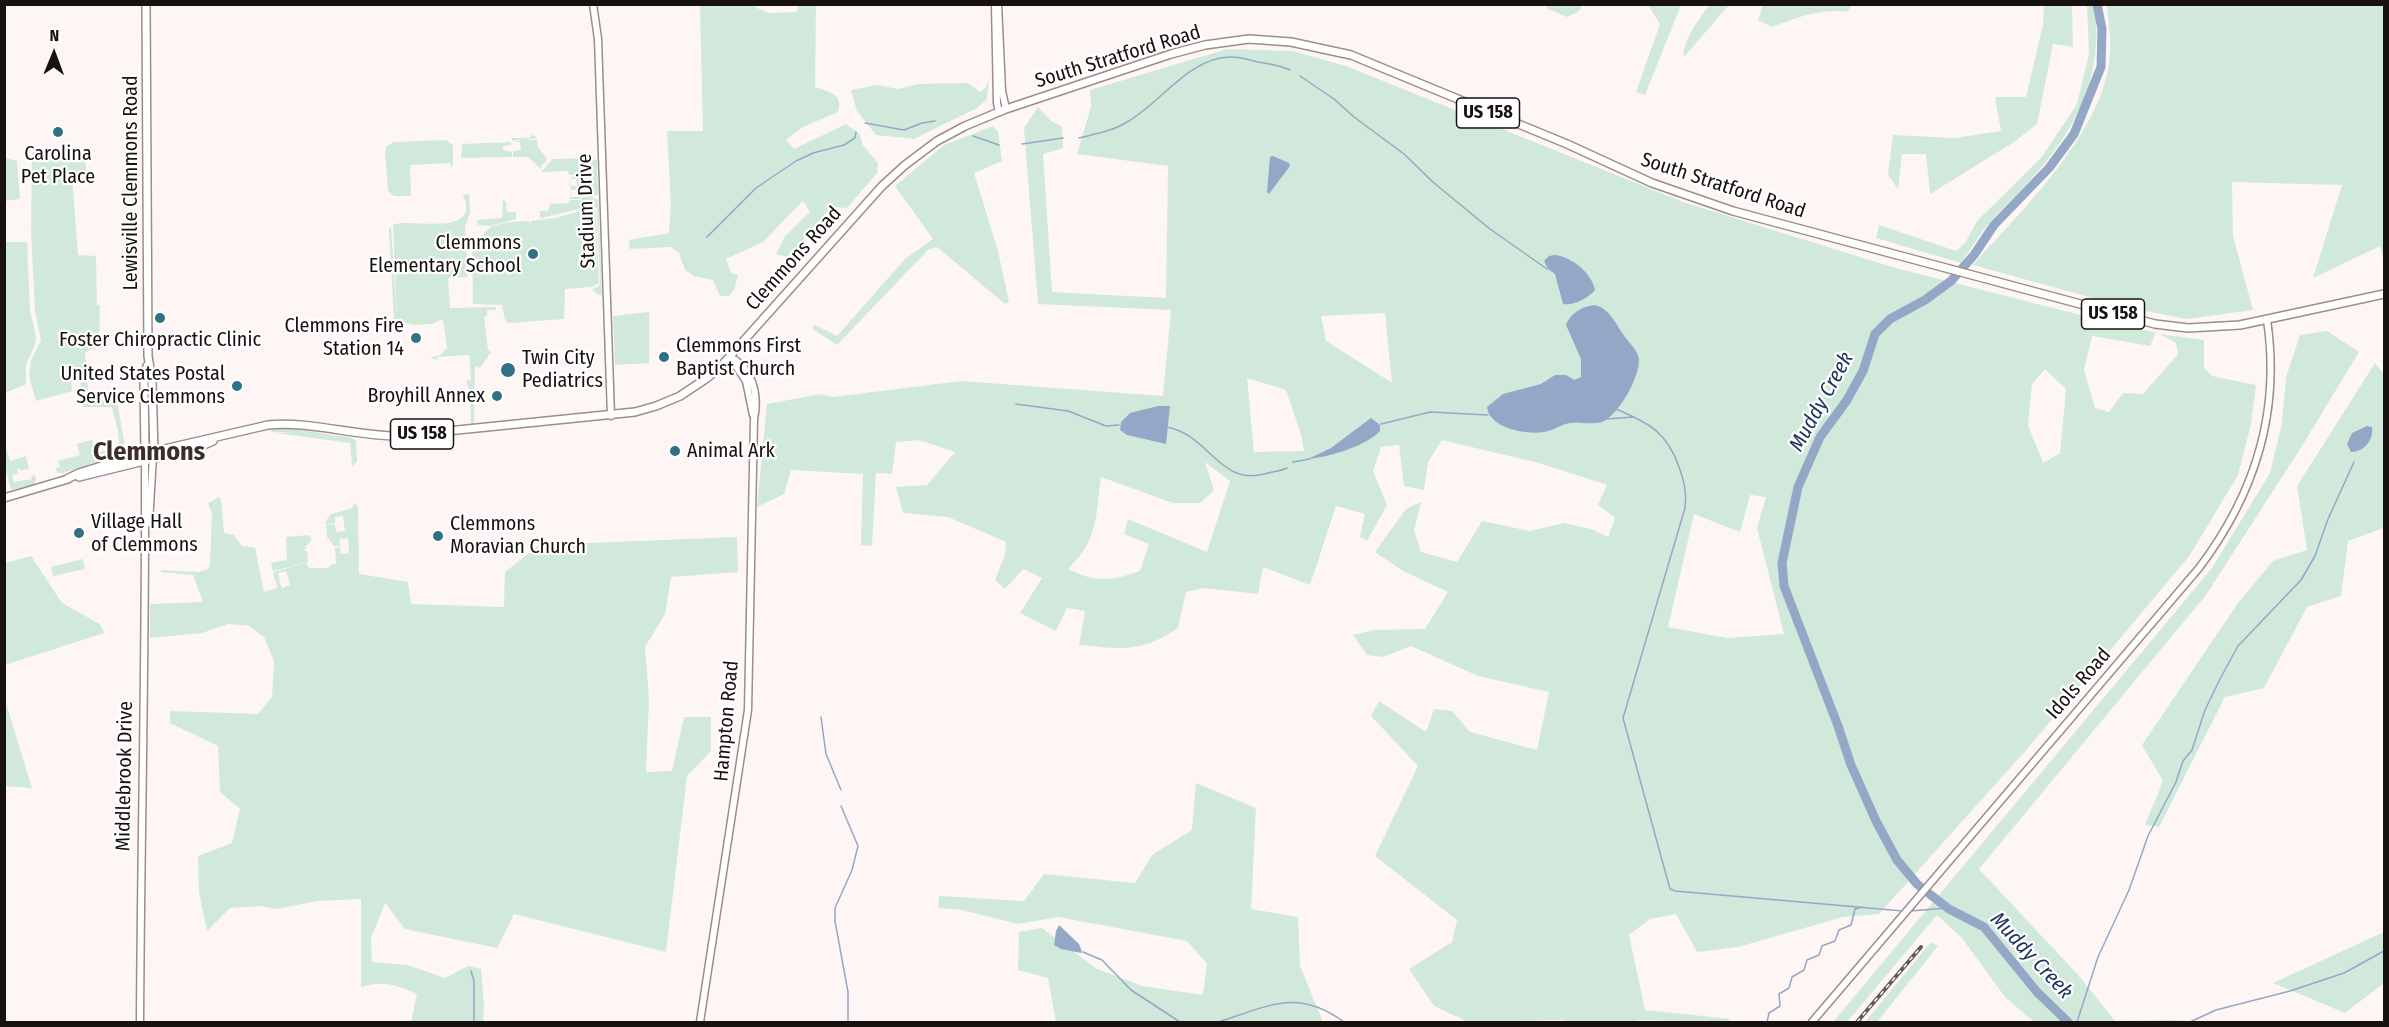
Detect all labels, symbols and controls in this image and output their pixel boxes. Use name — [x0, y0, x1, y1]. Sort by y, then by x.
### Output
street label: South Stratford Road — [1032, 20, 1204, 94]
north arrow — [24, 24, 84, 84]
text: N — [49, 26, 59, 45]
street label: Lewisville Clemmons Road — [119, 75, 143, 291]
road number: US 158 — [1456, 98, 1520, 128]
marker: Carolina Pet Place — [51, 125, 65, 139]
place label: Carolina Pet Place — [21, 142, 95, 189]
street label: South Stratford Road — [1638, 148, 1808, 224]
street label: Stadium Drive — [573, 153, 601, 269]
street label: Clemmons Road — [741, 202, 847, 316]
place label: Clemmons Elementary School — [369, 231, 521, 278]
marker: Clemmons Elementary School — [526, 247, 540, 261]
road number: US 158 — [2082, 299, 2144, 329]
marker: Foster Chiropractic Clinic — [153, 311, 167, 325]
place label: Clemmons Fire Station 14 — [284, 314, 404, 361]
place label: Foster Chiropractic Clinic — [59, 328, 261, 352]
marker: Clemmons Fire Station 14 — [409, 331, 423, 345]
place label: Clemmons First Baptist Church — [676, 334, 801, 381]
place label: Twin City Pediatrics — [522, 346, 603, 393]
water label: Muddy Creek — [1784, 348, 1860, 456]
marker: Clemmons First Baptist Church — [657, 350, 671, 364]
marker: Twin City Pediatrics — [499, 361, 517, 379]
place label: United States Postal Service Clemmons — [60, 362, 225, 409]
marker: United States Postal Service Clemmons — [230, 379, 244, 393]
place label: Broyhill Annex — [367, 384, 485, 408]
marker: Broyhill Annex — [490, 389, 504, 403]
road number: US 158 — [390, 419, 454, 449]
district label: Clemmons — [93, 437, 205, 469]
place label: Animal Ark — [687, 439, 775, 463]
marker: Animal Ark — [668, 444, 682, 458]
place label: Village Hall of Clemmons — [91, 510, 198, 557]
place label: Clemmons Moravian Church — [450, 512, 586, 559]
marker: Village Hall of Clemmons — [72, 526, 86, 540]
marker: Clemmons Moravian Church — [431, 529, 445, 543]
street label: Idols Road — [2042, 644, 2116, 724]
street label: Hampton Road — [710, 659, 744, 783]
street label: Middlebrook Drive — [112, 701, 138, 851]
water label: Muddy Creek — [1984, 907, 2078, 1005]

